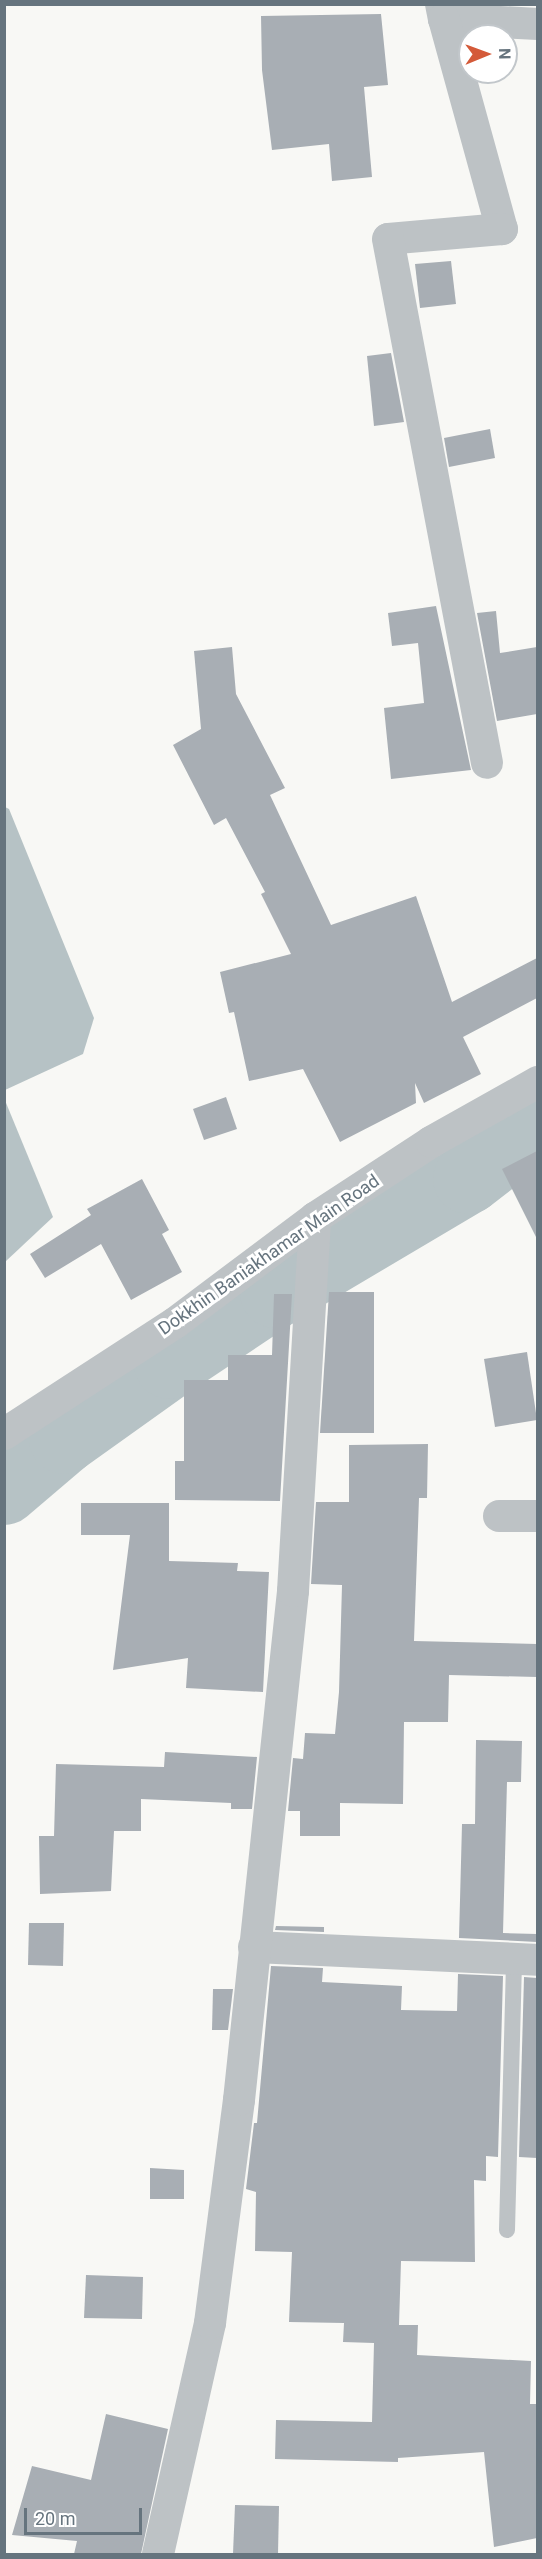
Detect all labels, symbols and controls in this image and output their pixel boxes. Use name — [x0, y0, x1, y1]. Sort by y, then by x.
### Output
north arrow — [458, 24, 518, 84]
text: N — [495, 48, 514, 60]
street label: Dokkhin Baniakhamar Main Road — [154, 1170, 384, 1340]
scale bar — [27, 2496, 146, 2534]
text: 20 m — [35, 2508, 75, 2529]

